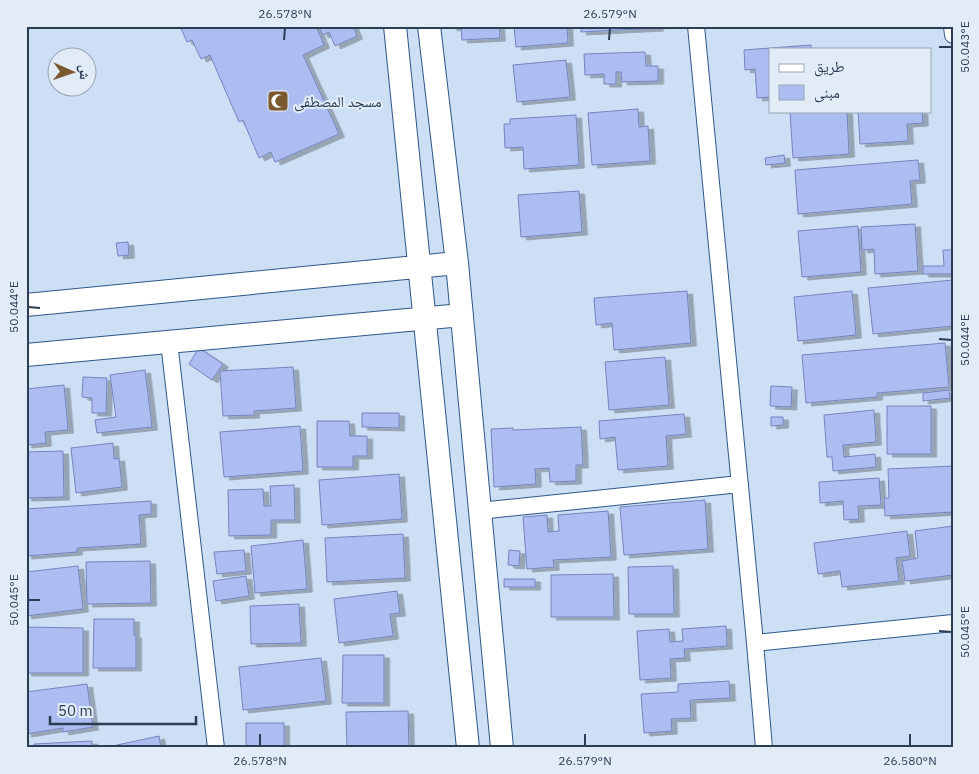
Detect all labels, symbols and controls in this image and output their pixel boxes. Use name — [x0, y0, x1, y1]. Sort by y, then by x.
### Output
text: 26.578°N — [258, 6, 312, 21]
text: 26.579°N — [583, 6, 637, 21]
text: 50.043°E — [957, 21, 972, 73]
north arrow — [48, 48, 98, 98]
legend — [769, 48, 932, 112]
text: طريق — [814, 57, 845, 77]
text: ش — [76, 65, 94, 80]
text: مبنى — [814, 83, 840, 103]
mosque icon: مسجد المصطفى — [266, 89, 290, 113]
place label: مسجد المصطفى — [294, 92, 382, 112]
text: 50.044°E — [6, 281, 21, 333]
text: 50.044°E — [957, 314, 972, 366]
text: 50.045°E — [6, 574, 21, 626]
text: 50.045°E — [957, 606, 972, 658]
scale bar — [50, 694, 196, 726]
text: 50 m — [58, 701, 93, 720]
text: 26.578°N — [233, 753, 287, 768]
text: 26.579°N — [558, 753, 612, 768]
text: 26.580°N — [883, 753, 937, 768]

